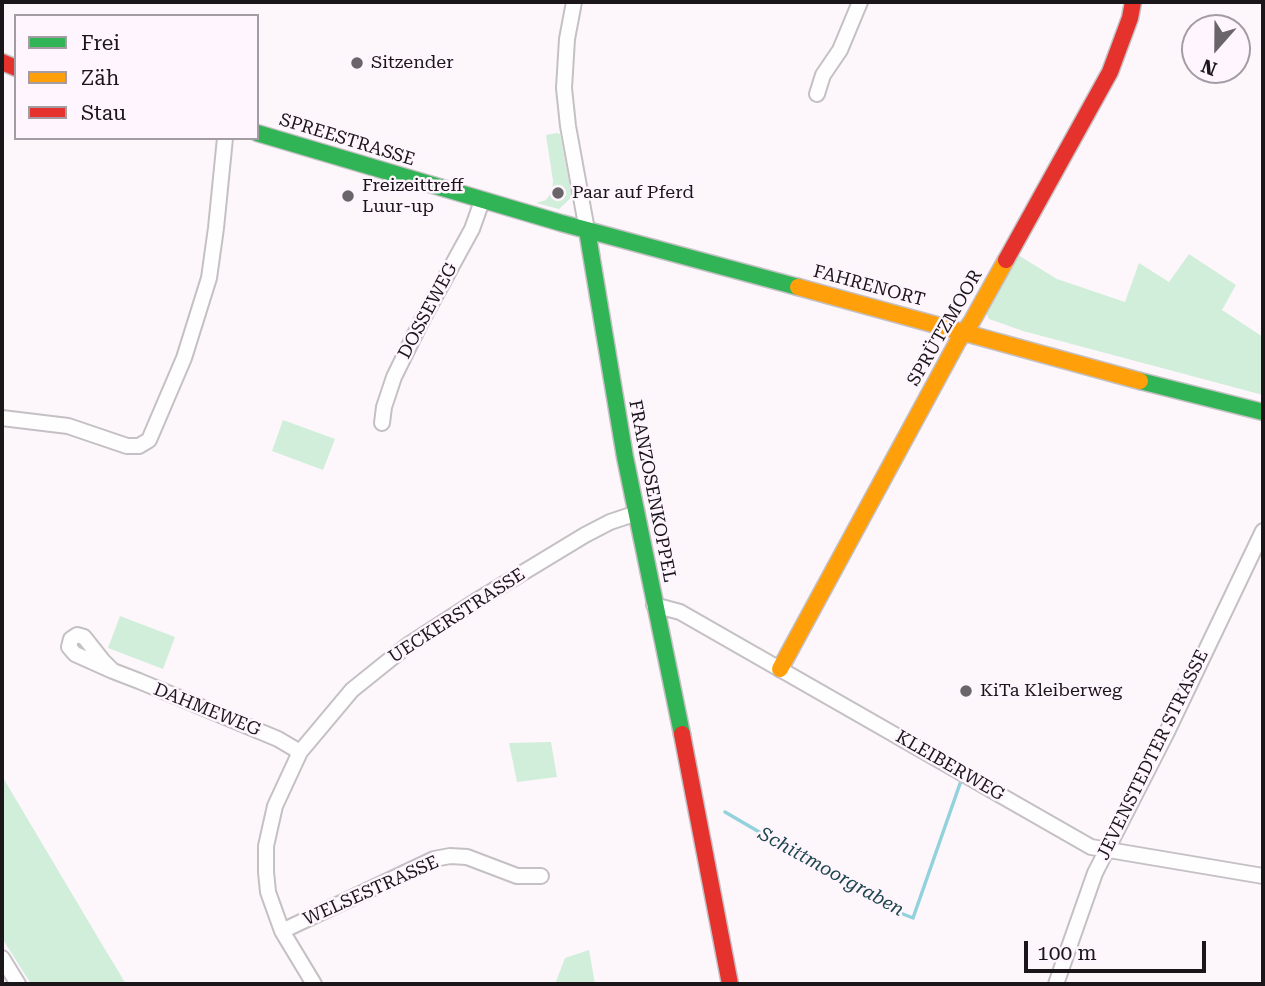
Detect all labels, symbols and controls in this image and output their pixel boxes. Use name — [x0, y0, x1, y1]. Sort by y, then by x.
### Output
legend — [14, 14, 259, 140]
north arrow — [1181, 14, 1251, 84]
text: Frei — [81, 31, 120, 55]
place label: Sitzender — [371, 52, 454, 74]
text: N — [1198, 54, 1220, 81]
marker: Sitzender — [349, 55, 365, 71]
text: Zäh — [81, 66, 119, 90]
text: Stau — [81, 101, 126, 125]
street label: SPREESTRASSE — [277, 109, 417, 171]
place label: Freizeittreff Luur-up — [362, 175, 463, 218]
place label: Paar auf Pferd — [572, 182, 694, 204]
marker: Paar auf Pferd — [550, 185, 566, 201]
marker: Freizeittreff Luur-up — [340, 188, 356, 204]
street label: DOSSEWEG — [394, 259, 462, 363]
street label: FAHRENORT — [811, 261, 927, 311]
street label: SPRÜTZMOOR — [903, 266, 987, 390]
street label: FRANZOSENKOPPEL — [624, 398, 680, 584]
street label: UECKERSTRASSE — [385, 564, 529, 668]
street label: JEVENSTEDTER STRASSE — [1093, 646, 1213, 864]
street label: DAHMEWEG — [150, 679, 264, 741]
place label: KiTa Kleiberweg — [980, 680, 1122, 702]
marker: KiTa Kleiberweg — [958, 683, 974, 699]
street label: KLEIBERWEG — [892, 726, 1008, 806]
water label: Schittmoorgraben — [754, 823, 908, 921]
street label: WELSESTRASSE — [300, 851, 442, 931]
scale bar — [1027, 926, 1209, 970]
text: 100 m — [1037, 941, 1097, 965]

